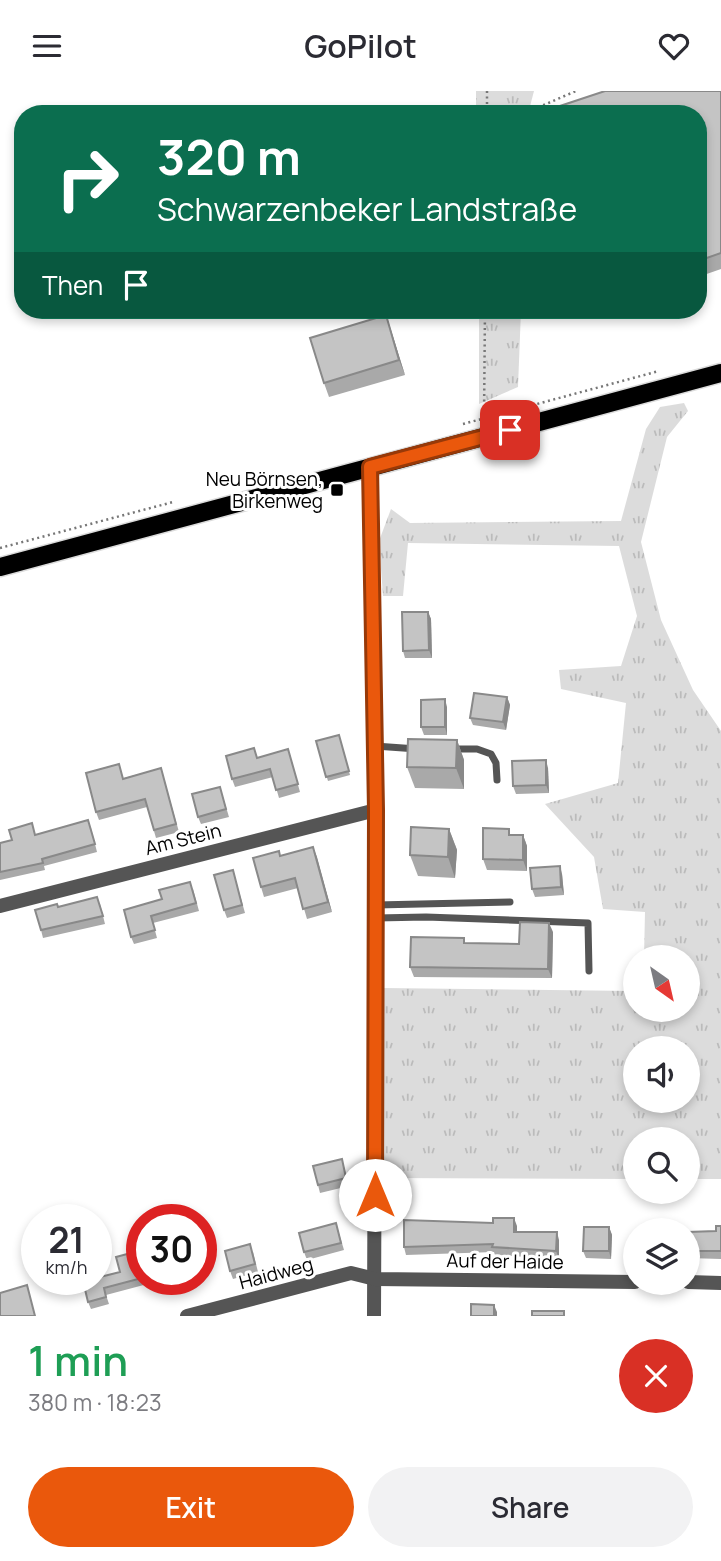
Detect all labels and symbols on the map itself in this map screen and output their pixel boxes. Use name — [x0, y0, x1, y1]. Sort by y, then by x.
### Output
pin — [480, 400, 540, 460]
place label: Neu Börnsen, Birkenweg — [206, 466, 323, 514]
marker: Neu Börnsen, Birkenweg — [329, 482, 345, 498]
street label: Am Stein — [142, 817, 224, 861]
north arrow — [623, 945, 700, 1022]
position arrow — [338, 1158, 412, 1232]
speed limit sign: 30 — [126, 1204, 217, 1295]
street label: Auf der Haide — [446, 1247, 564, 1275]
street label: Haidweg — [236, 1251, 316, 1295]

